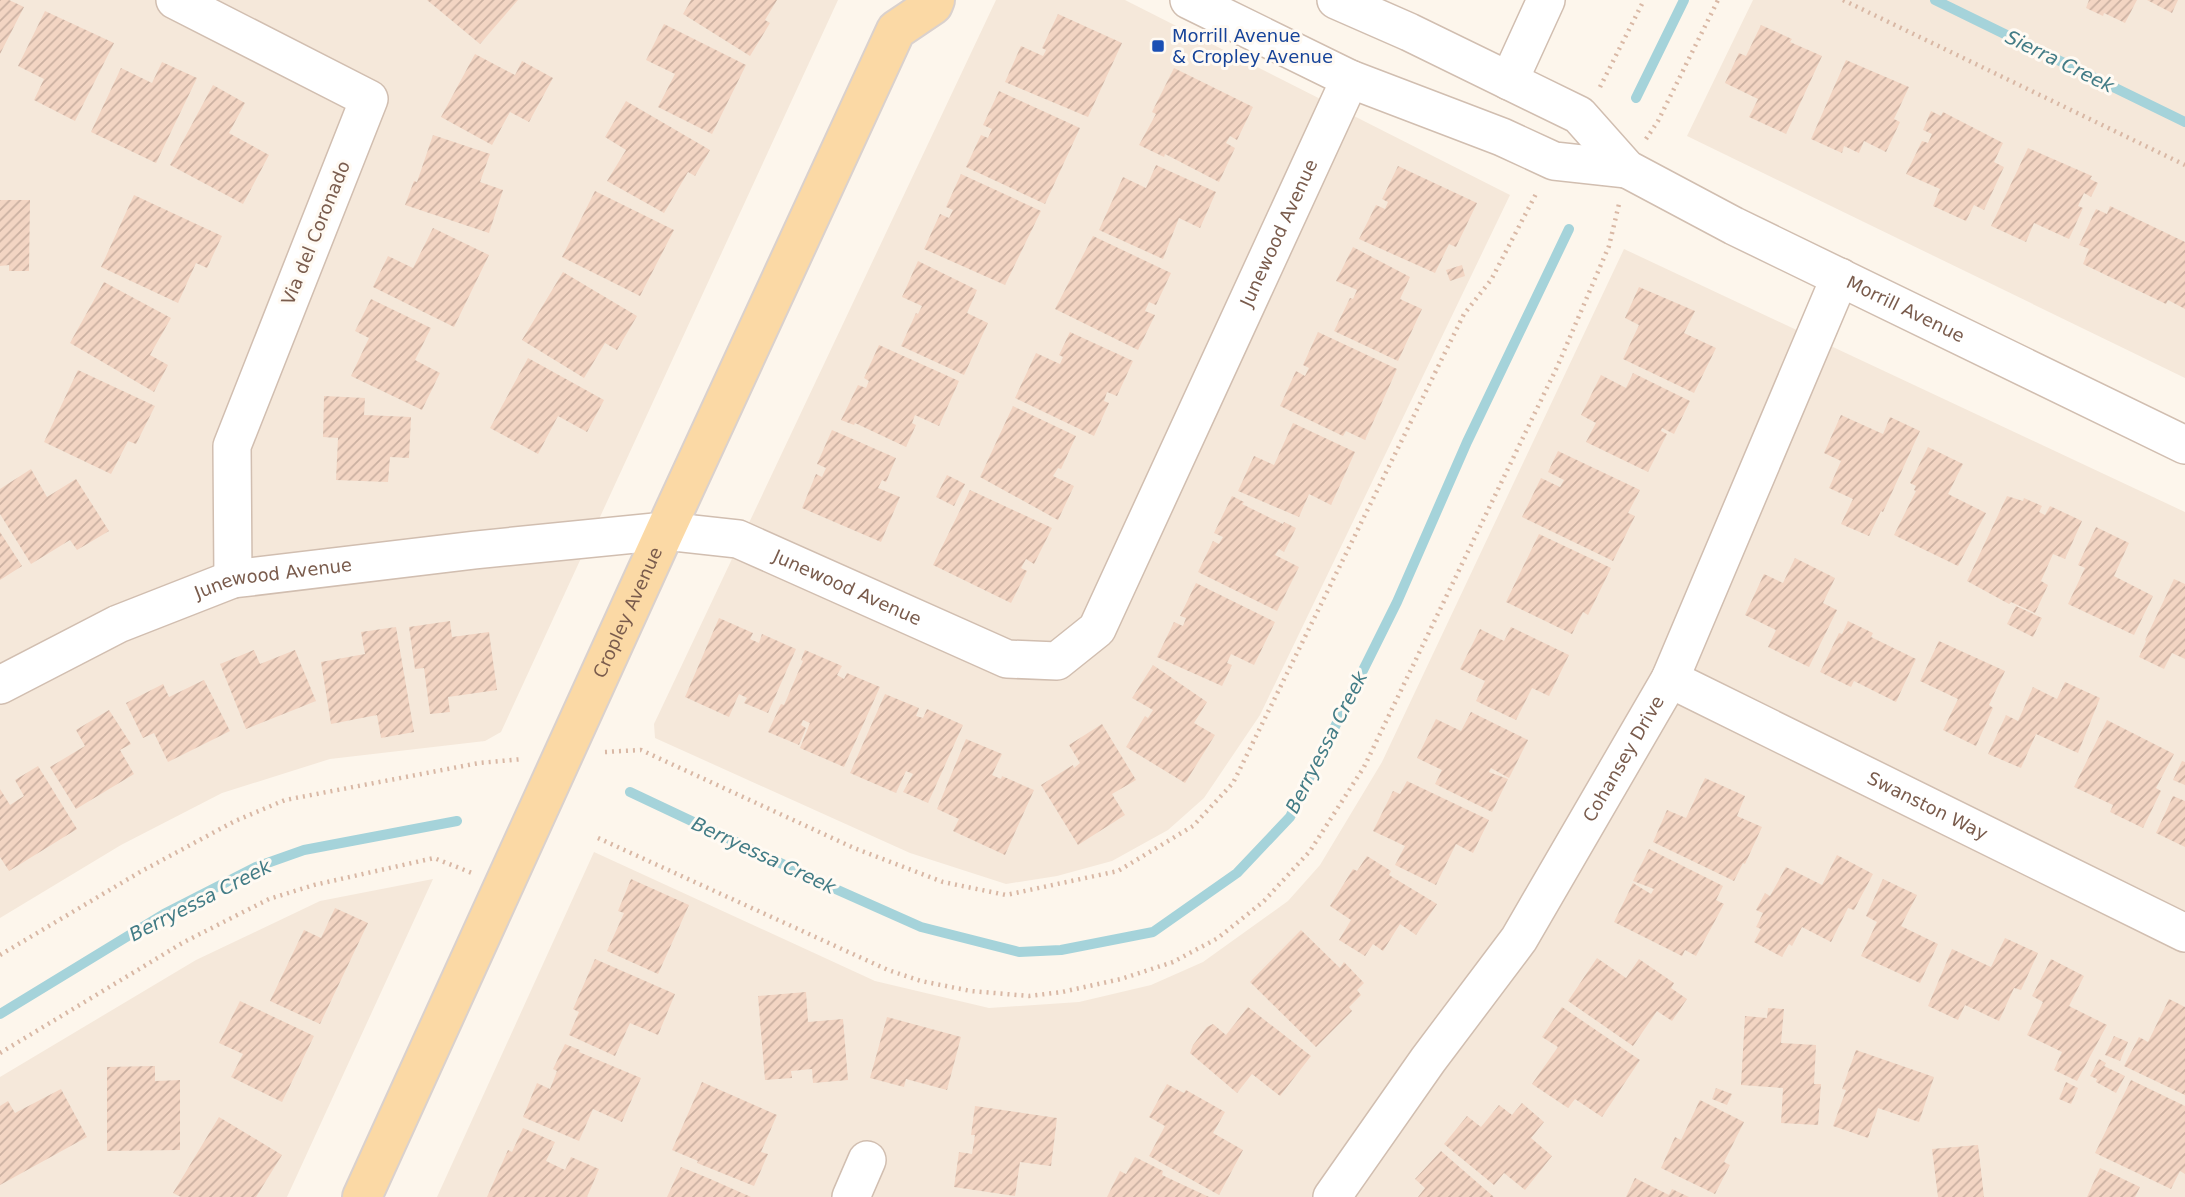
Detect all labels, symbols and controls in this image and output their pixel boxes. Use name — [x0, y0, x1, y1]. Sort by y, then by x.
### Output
place label: Morrill Avenue & Cropley Avenue — [1172, 25, 1333, 67]
water label: Sierra Creek — [2002, 25, 2119, 97]
marker: Morrill Avenue & Cropley Avenue — [1150, 38, 1166, 54]
street label: Junewood Avenue — [1235, 156, 1322, 311]
street label: Via del Coronado — [277, 158, 354, 308]
street label: Morrill Avenue — [1843, 271, 1968, 346]
street label: Cropley Avenue — [589, 544, 666, 681]
street label: Junewood Avenue — [769, 545, 925, 629]
street label: Junewood Avenue — [190, 554, 353, 603]
water label: Berryessa Creek — [1281, 667, 1372, 817]
street label: Cohansey Drive — [1578, 692, 1668, 825]
street label: Swanston Way — [1864, 767, 1992, 844]
water label: Berryessa Creek — [689, 812, 840, 898]
water label: Berryessa Creek — [125, 854, 275, 945]

